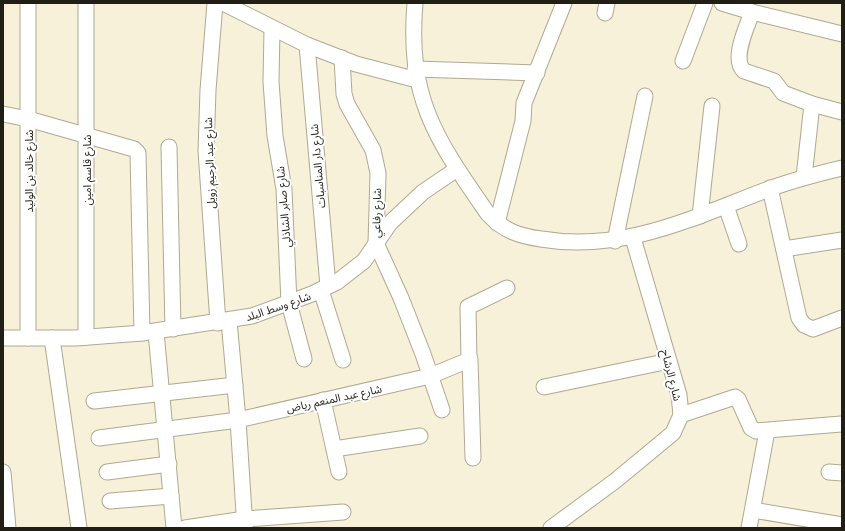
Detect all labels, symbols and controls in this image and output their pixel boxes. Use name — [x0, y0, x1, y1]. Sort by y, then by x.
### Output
street label: شارع عبد الرحيم زويل — [200, 117, 220, 209]
street label: شارع دار المناسبات — [306, 123, 329, 209]
street label: شارع خالد بن الوليد — [21, 129, 37, 212]
street label: شارع قاسم امين — [79, 134, 96, 205]
street label: شارع صابر الشاذلي — [272, 165, 297, 248]
street label: شارع رفاعي — [368, 188, 386, 238]
street label: شارع وسط البلد — [243, 288, 313, 325]
street label: شارع الرشاح — [657, 348, 686, 403]
street label: شارع عبد المنعم رياض — [285, 380, 384, 417]

